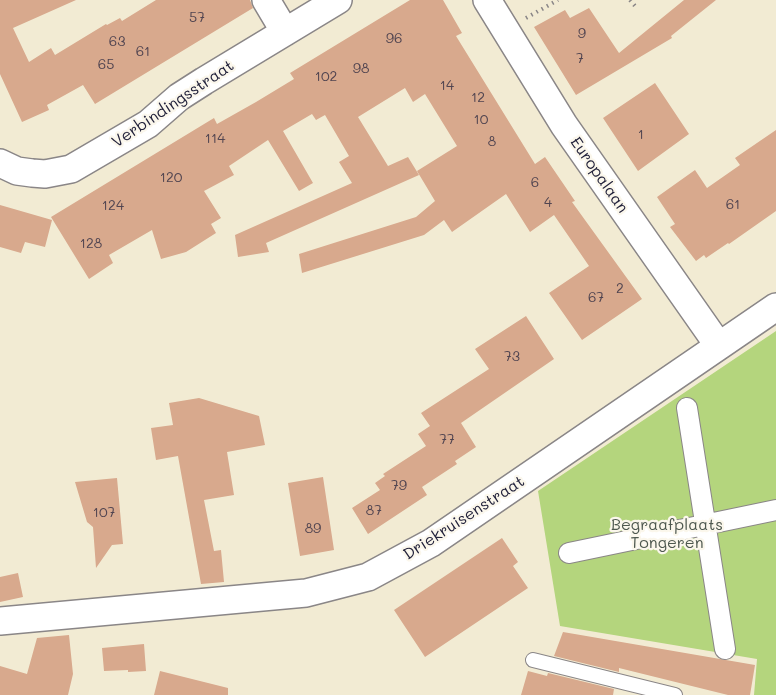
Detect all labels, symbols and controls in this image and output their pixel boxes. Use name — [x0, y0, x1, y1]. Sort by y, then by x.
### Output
house number: 57 — [189, 10, 205, 26]
house number: 9 — [578, 26, 586, 42]
house number: 96 — [386, 31, 402, 47]
house number: 63 — [109, 34, 125, 50]
house number: 61 — [136, 44, 150, 60]
house number: 7 — [576, 51, 584, 67]
street label: Verbindingsstraat — [108, 56, 238, 152]
house number: 65 — [98, 57, 114, 73]
house number: 98 — [353, 61, 369, 77]
house number: 102 — [315, 69, 337, 85]
house number: 14 — [440, 78, 454, 94]
house number: 12 — [471, 90, 485, 106]
house number: 10 — [474, 112, 488, 128]
house number: 1 — [638, 127, 644, 143]
house number: 114 — [205, 131, 225, 147]
street label: Europalaan — [566, 133, 632, 217]
house number: 8 — [488, 134, 496, 150]
house number: 120 — [160, 170, 182, 186]
house number: 6 — [531, 175, 539, 191]
house number: 4 — [544, 195, 552, 211]
house number: 61 — [726, 197, 740, 213]
house number: 124 — [102, 198, 124, 214]
house number: 128 — [80, 236, 102, 252]
house number: 2 — [616, 281, 624, 297]
house number: 67 — [588, 290, 604, 306]
house number: 73 — [504, 349, 520, 365]
house number: 77 — [439, 432, 455, 448]
street label: Driekruisenstraat — [400, 472, 528, 564]
house number: 79 — [391, 478, 407, 494]
house number: 87 — [366, 503, 382, 519]
house number: 107 — [93, 505, 115, 521]
park label: Begraafplaats Tongeren — [611, 515, 723, 553]
house number: 89 — [305, 521, 321, 537]

